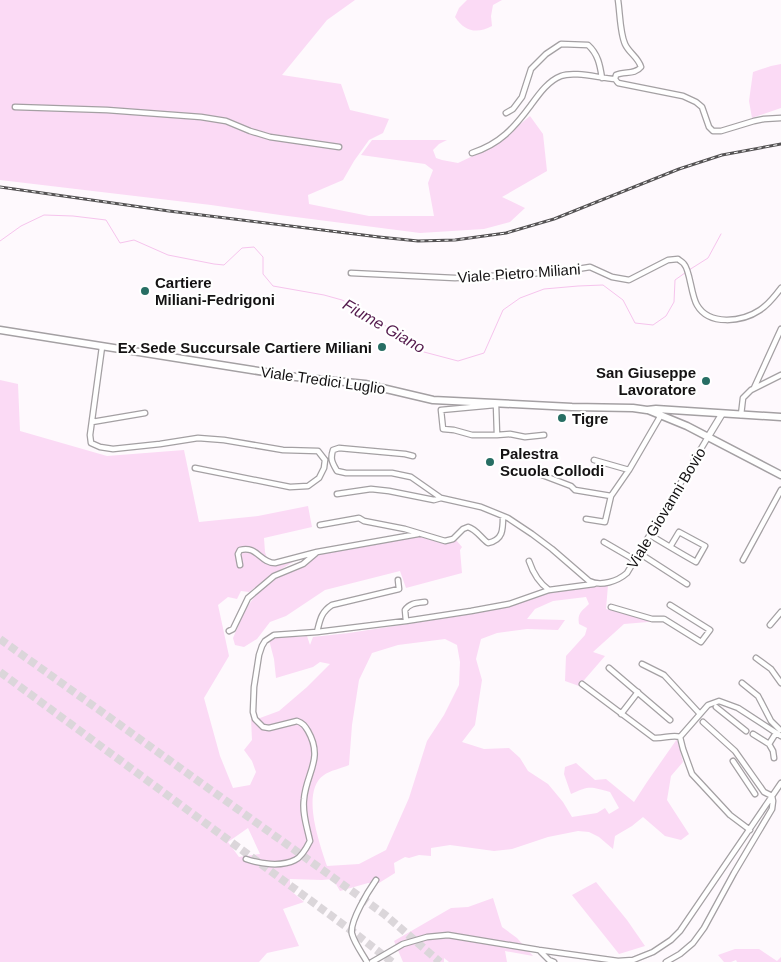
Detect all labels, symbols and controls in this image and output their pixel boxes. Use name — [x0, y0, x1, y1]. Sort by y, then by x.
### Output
street label: Viale Pietro Miliani — [457, 260, 581, 286]
place label: Cartiere Miliani-Fedrigoni — [155, 274, 275, 308]
marker: Cartiere Miliani-Fedrigoni — [139, 285, 151, 297]
water label: Fiume Giano — [340, 296, 428, 356]
place label: Ex Sede Succursale Cartiere Miliani — [118, 339, 372, 356]
marker: Ex Sede Succursale Cartiere Miliani — [376, 341, 388, 353]
street label: Viale Tredici Luglio — [260, 363, 386, 397]
place label: San Giuseppe Lavoratore — [596, 364, 696, 398]
marker: San Giuseppe Lavoratore — [700, 375, 712, 387]
place label: Tigre — [572, 410, 608, 427]
marker: Tigre — [556, 412, 568, 424]
street label: Viale Giovanni Bovio — [623, 444, 709, 572]
place label: Palestra Scuola Collodi — [500, 445, 604, 479]
marker: Palestra Scuola Collodi — [484, 456, 496, 468]

